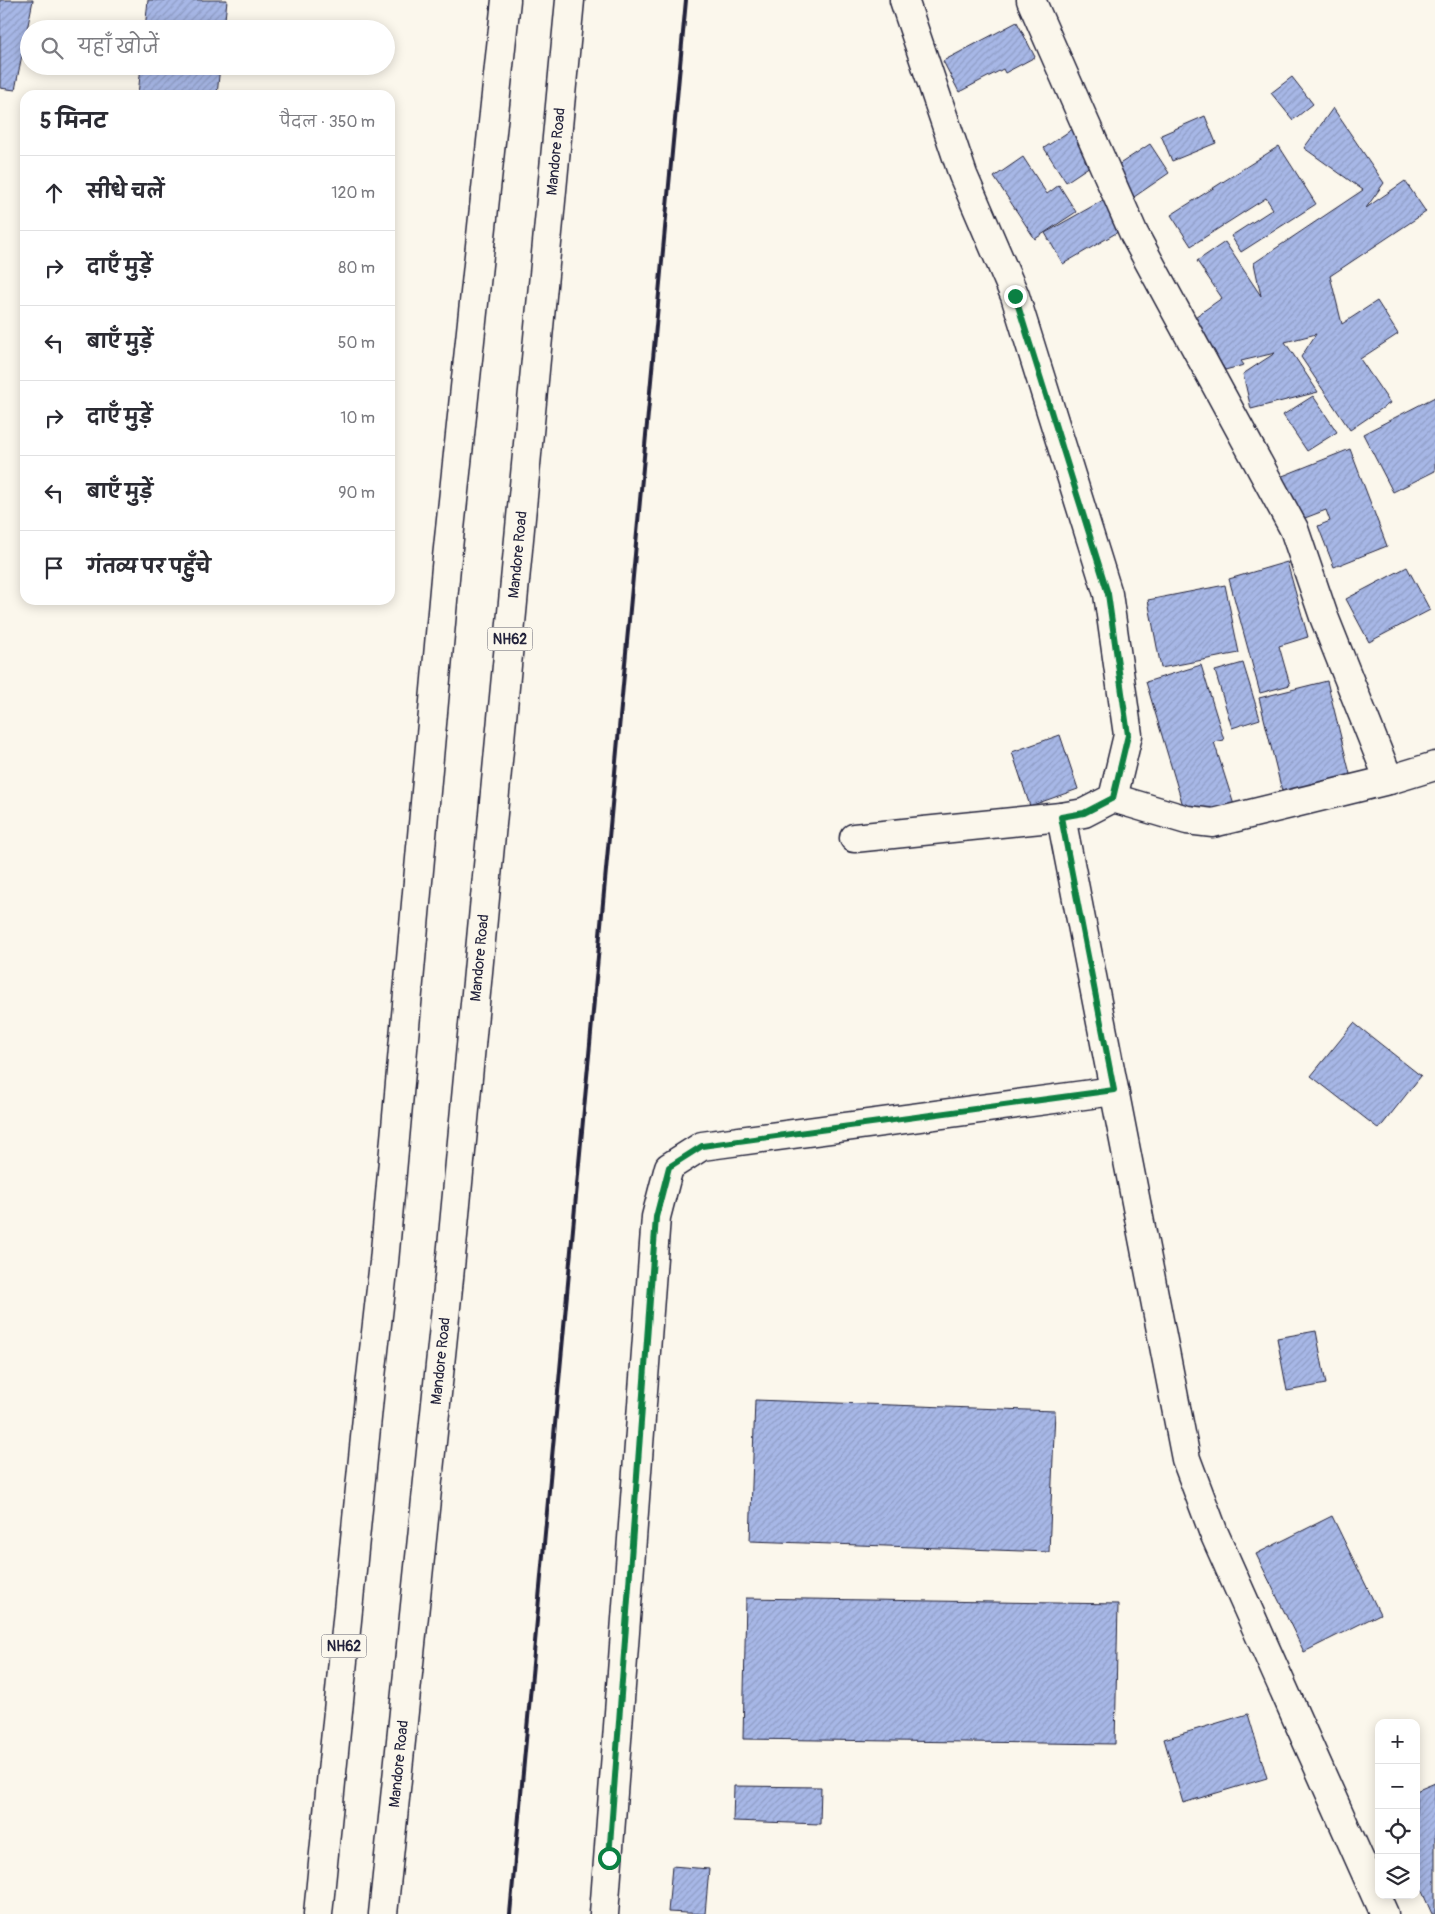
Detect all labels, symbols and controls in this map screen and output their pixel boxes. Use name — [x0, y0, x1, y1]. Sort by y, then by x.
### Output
search box — [20, 20, 395, 75]
icon: search — [38, 34, 66, 62]
text: यहाँ खोजें — [78, 35, 159, 59]
street label: Mandore Road — [542, 107, 569, 196]
text: 5 मिनट — [40, 108, 107, 135]
text: पैदल · 350 m — [280, 112, 375, 132]
icon: ahead — [40, 179, 68, 207]
text: सीधे चलें — [87, 180, 164, 204]
text: 120 m — [331, 183, 375, 203]
icon: right — [40, 254, 68, 282]
text: दाएँ मुड़ें — [87, 255, 152, 279]
text: 80 m — [338, 258, 375, 278]
route end — [1004, 285, 1027, 308]
icon: left — [40, 329, 68, 357]
text: बाएँ मुड़ें — [87, 330, 153, 354]
text: 50 m — [338, 333, 375, 353]
icon: right — [40, 404, 68, 432]
text: दाएँ मुड़ें — [87, 405, 152, 429]
text: 10 m — [340, 408, 375, 428]
icon: left — [40, 479, 68, 507]
text: बाएँ मुड़ें — [87, 480, 153, 504]
text: 90 m — [338, 483, 375, 503]
street label: Mandore Road — [504, 510, 531, 599]
icon: arrive — [40, 554, 68, 582]
text: गंतव्य पर पहुँचे — [87, 555, 211, 579]
road number: NH62 — [488, 628, 532, 650]
street label: Mandore Road — [466, 913, 493, 1002]
street label: Mandore Road — [426, 1316, 454, 1406]
road number: NH62 — [322, 1634, 366, 1658]
street label: Mandore Road — [385, 1719, 413, 1808]
map controls — [1375, 1719, 1420, 1899]
button: + — [1375, 1719, 1420, 1764]
button: − — [1375, 1764, 1420, 1809]
button: locate — [1375, 1809, 1420, 1854]
route start — [598, 1847, 621, 1870]
button: layers — [1375, 1854, 1420, 1899]

